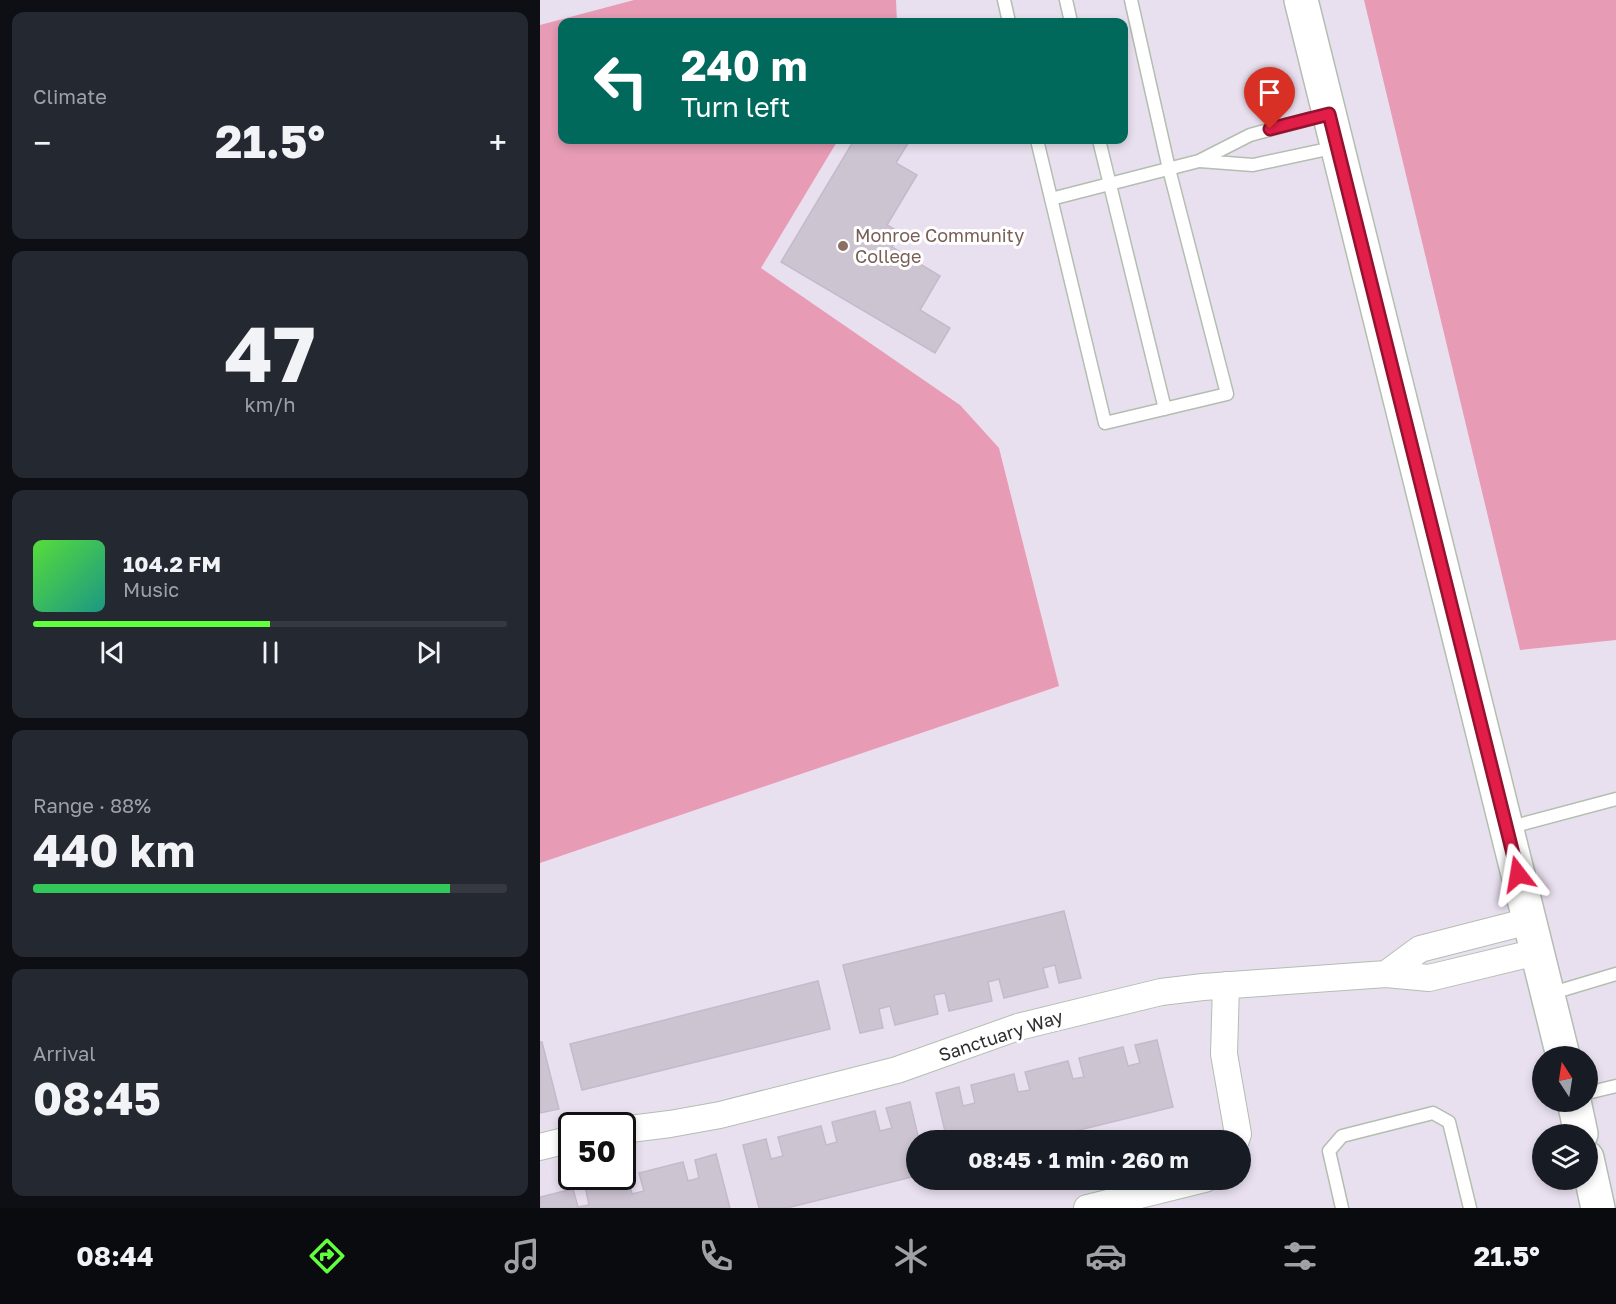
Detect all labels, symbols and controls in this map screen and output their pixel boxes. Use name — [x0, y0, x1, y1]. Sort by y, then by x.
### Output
text: 240 m — [681, 40, 807, 90]
icon: left — [582, 42, 660, 120]
pin — [1244, 67, 1295, 129]
icon: arrive — [1253, 76, 1286, 109]
text: Climate — [33, 84, 107, 108]
text: Turn left — [681, 91, 790, 123]
text: 21.5° — [215, 114, 325, 168]
text: − — [33, 123, 51, 162]
text: + — [489, 123, 507, 162]
place label: Monroe Community College — [855, 224, 1024, 267]
marker: Monroe Community College — [836, 239, 850, 253]
text: 47 — [224, 306, 316, 399]
text: km/h — [245, 392, 295, 416]
text: 104.2 FM — [123, 550, 221, 577]
text: Music — [123, 577, 179, 601]
icon: previous — [96, 636, 129, 669]
icon: pause — [254, 636, 287, 669]
icon: next — [412, 636, 445, 669]
text: Range · 88% — [33, 793, 151, 817]
text: 440 km — [33, 823, 195, 877]
position arrow — [1486, 842, 1550, 906]
street label: Sanctuary Way — [936, 1005, 1066, 1066]
text: Arrival — [33, 1041, 96, 1065]
north arrow — [1532, 1046, 1598, 1112]
map controls — [1532, 1046, 1598, 1190]
text: 08:45 — [33, 1071, 161, 1125]
speed limit sign: 50 — [558, 1112, 636, 1190]
button: layers — [1532, 1124, 1598, 1190]
text: 08:45 · 1 min · 260 m — [968, 1146, 1189, 1173]
icon: directions — [306, 1235, 348, 1277]
icon: music — [501, 1235, 543, 1277]
icon: phone — [695, 1235, 737, 1277]
icon: climate — [890, 1235, 932, 1277]
icon: car — [1085, 1235, 1127, 1277]
icon: filters — [1279, 1235, 1321, 1277]
text: 08:44 — [76, 1240, 154, 1272]
text: 21.5° — [1474, 1240, 1540, 1272]

